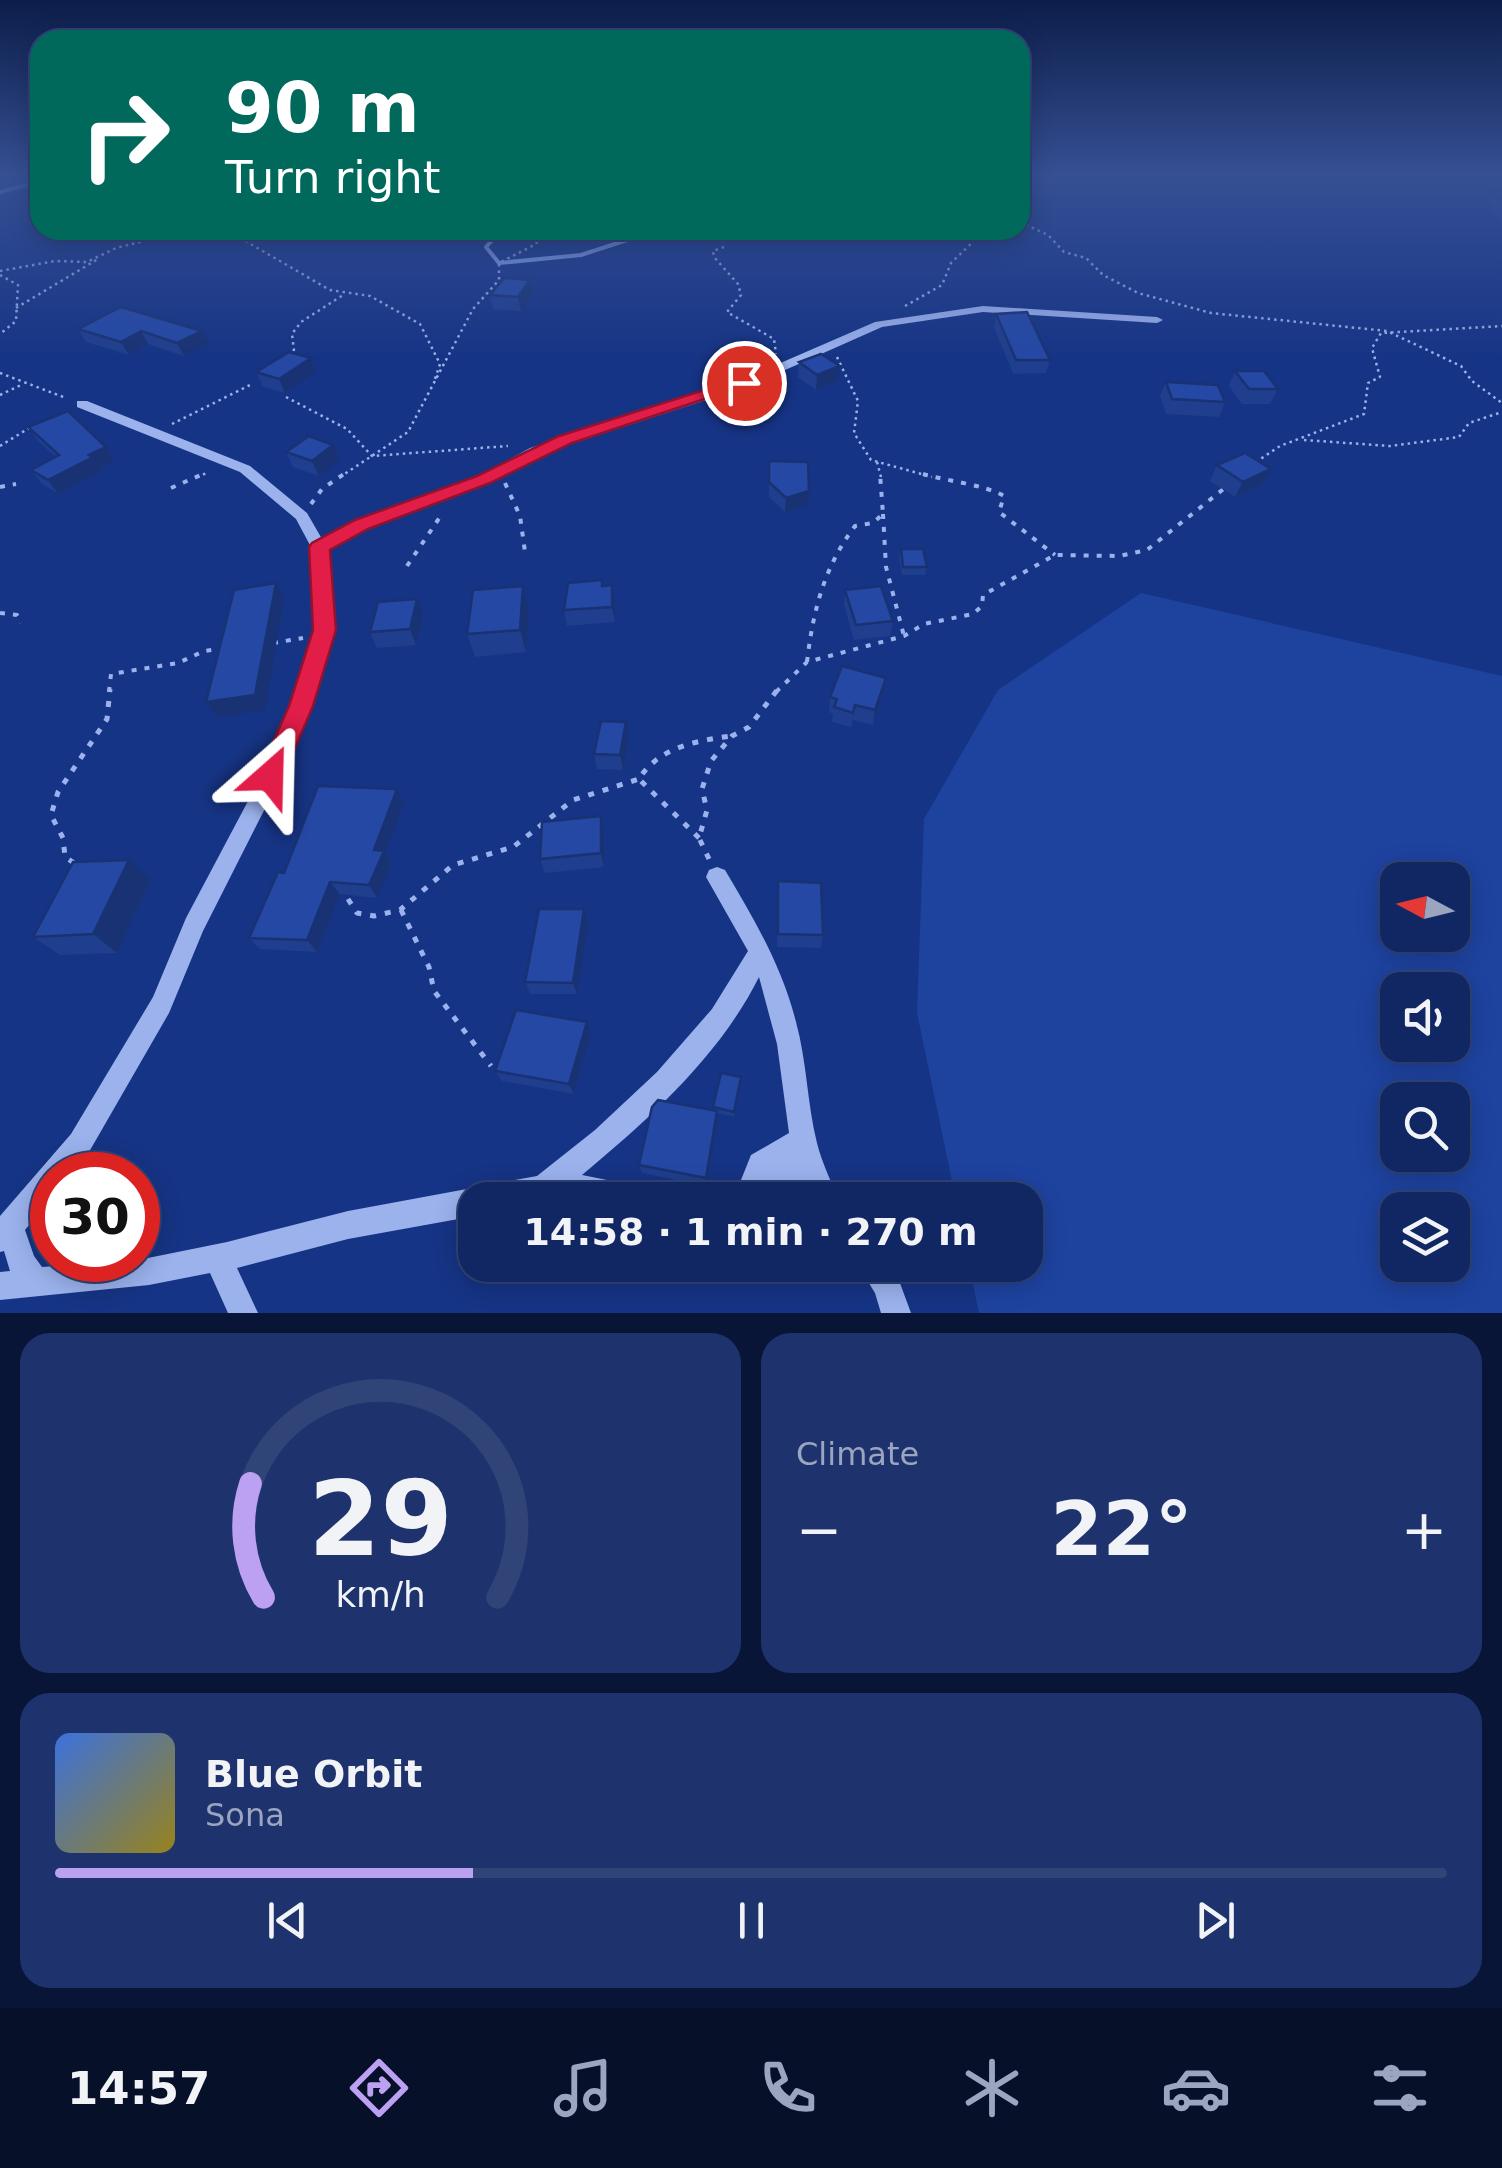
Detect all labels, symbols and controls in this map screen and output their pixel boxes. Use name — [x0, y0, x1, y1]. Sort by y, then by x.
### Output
text: 90 m — [225, 67, 420, 149]
icon: right — [60, 70, 190, 200]
text: Turn right — [225, 151, 440, 204]
pin — [702, 341, 787, 426]
icon: arrive — [717, 356, 772, 411]
position arrow — [218, 724, 322, 828]
north arrow — [1380, 862, 1470, 952]
map controls — [1380, 862, 1470, 1282]
button: sound — [1380, 972, 1470, 1062]
button: search — [1380, 1082, 1470, 1172]
speed limit sign: 30 — [30, 1152, 160, 1282]
button: layers — [1380, 1192, 1470, 1282]
text: 14:58 · 1 min · 270 m — [523, 1210, 978, 1254]
text: Climate — [796, 1435, 919, 1473]
text: 29 — [308, 1458, 453, 1580]
text: 22° — [1051, 1485, 1192, 1573]
text: − — [796, 1498, 842, 1562]
text: + — [1401, 1498, 1447, 1562]
text: km/h — [335, 1574, 426, 1615]
text: Blue Orbit — [205, 1752, 422, 1796]
text: Sona — [205, 1796, 285, 1834]
icon: previous — [260, 1893, 315, 1948]
icon: pause — [724, 1893, 779, 1948]
icon: next — [1188, 1893, 1243, 1948]
icon: directions — [344, 2053, 414, 2123]
icon: music — [548, 2053, 618, 2123]
icon: phone — [753, 2053, 823, 2123]
icon: climate — [957, 2053, 1027, 2123]
icon: car — [1161, 2053, 1231, 2123]
icon: filters — [1365, 2053, 1435, 2123]
text: 14:57 — [67, 2062, 210, 2115]

